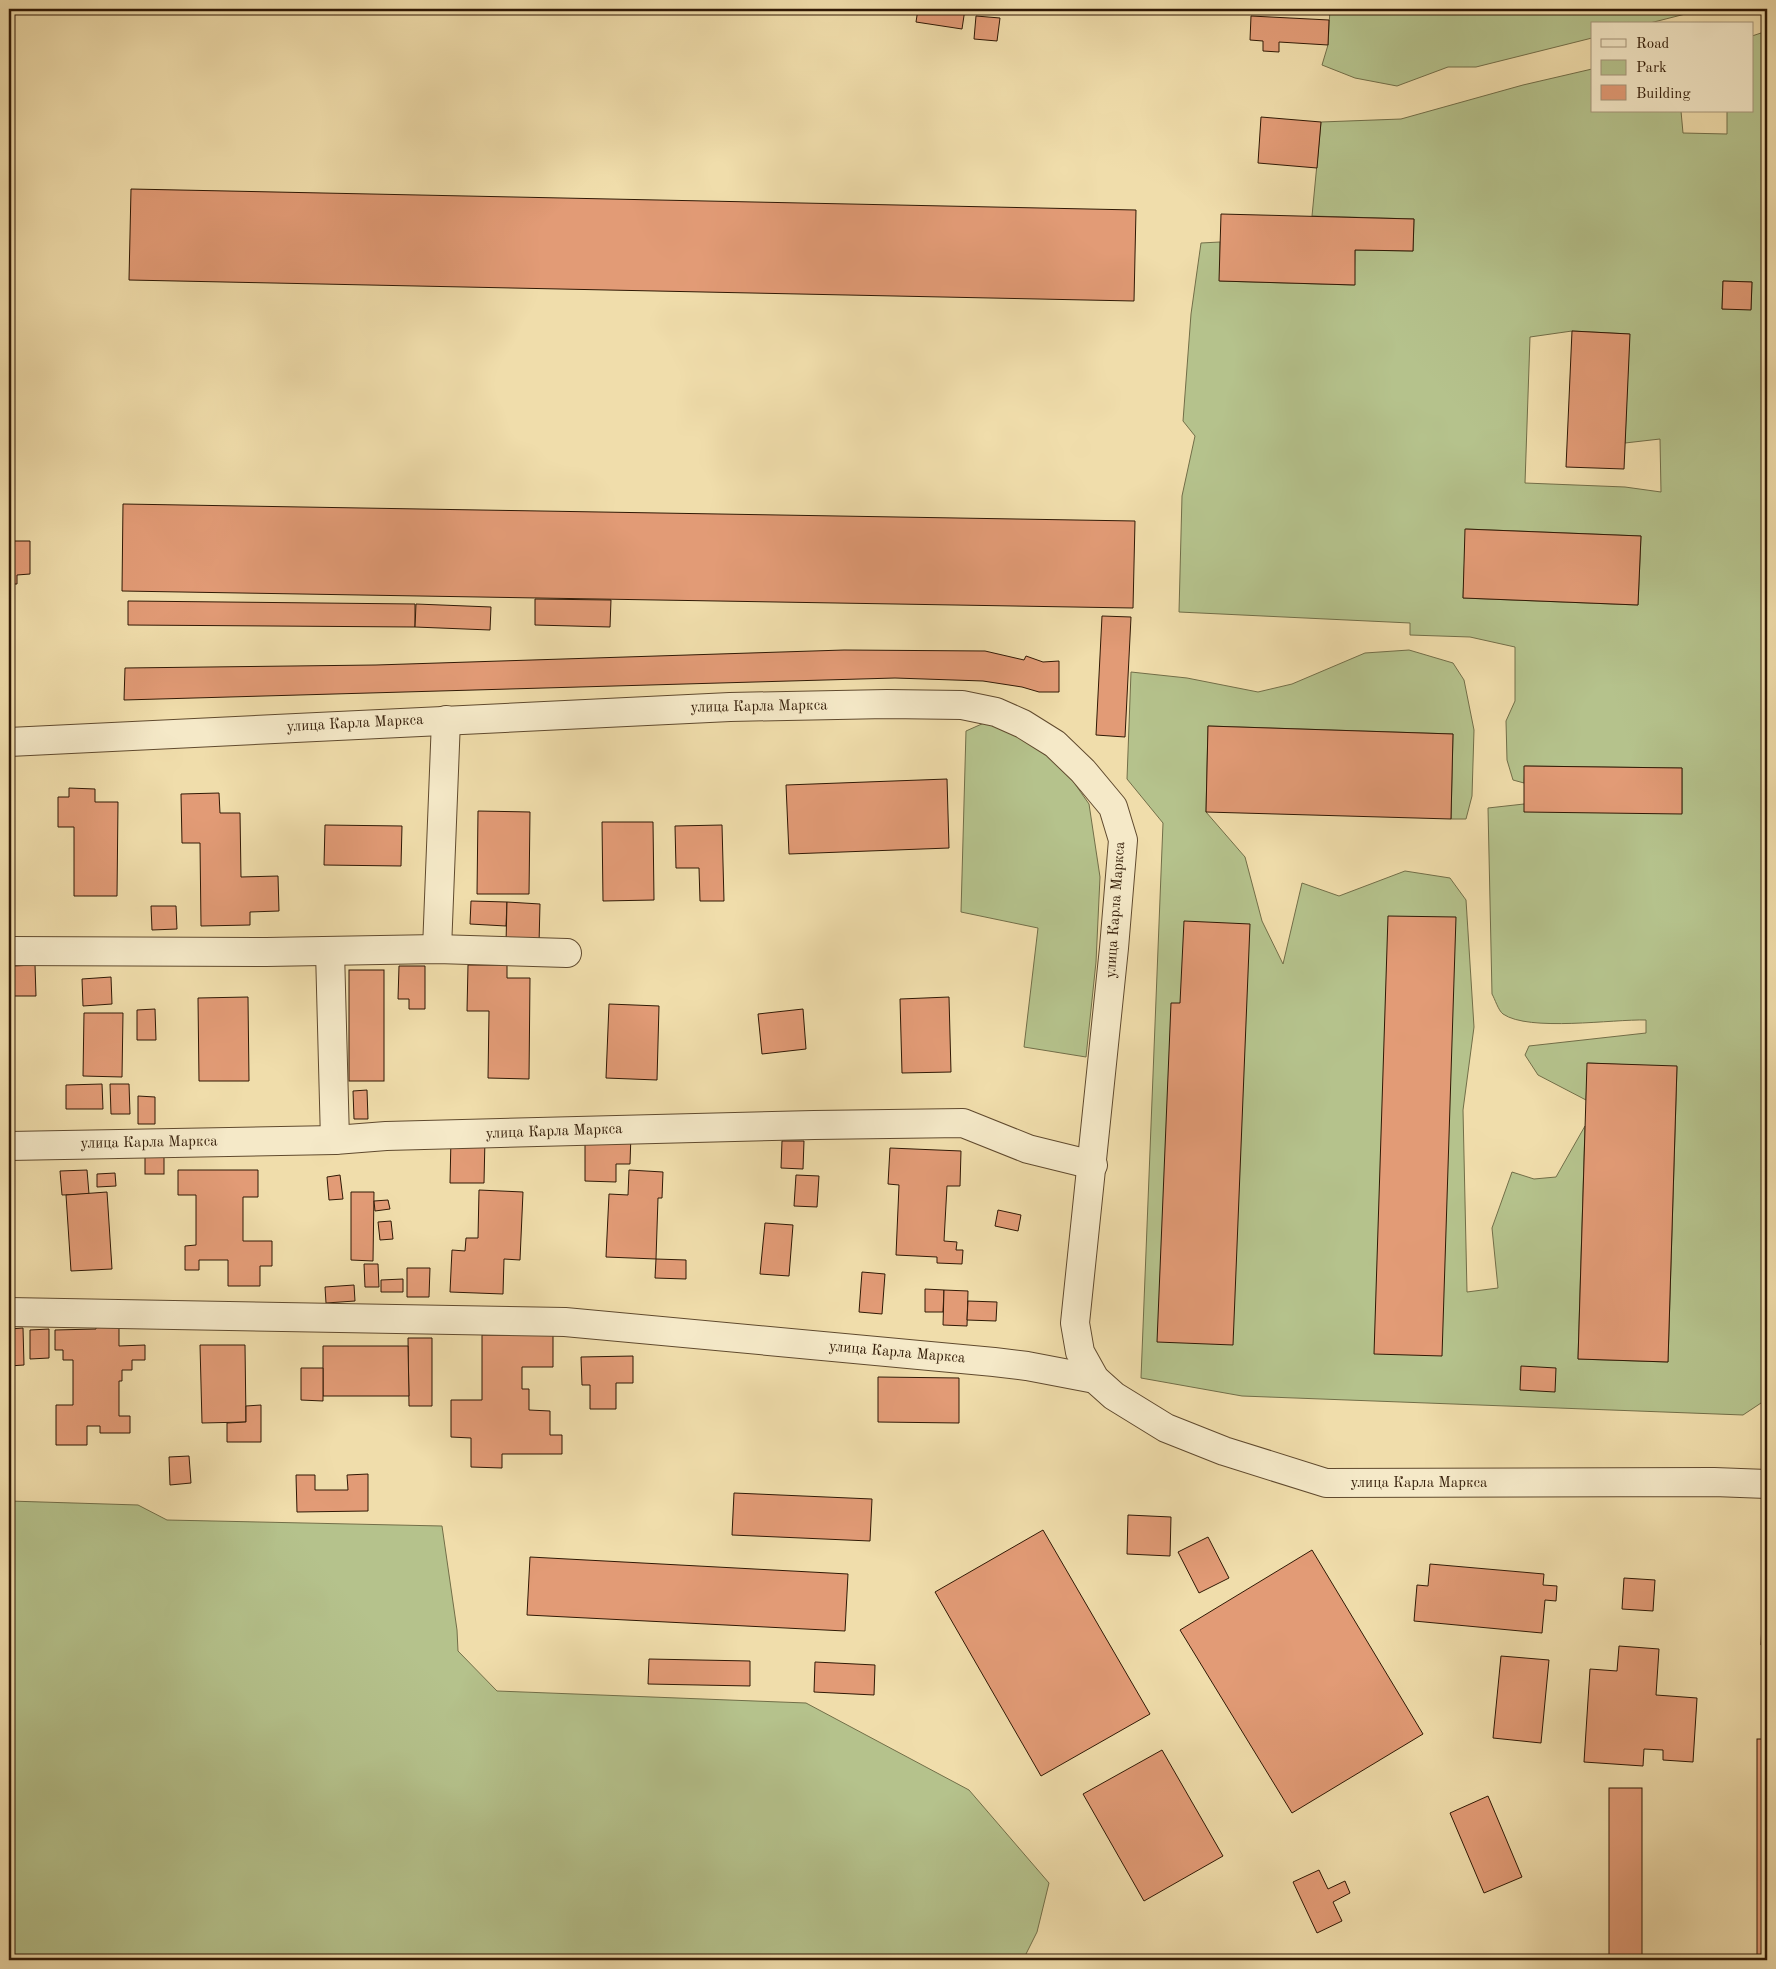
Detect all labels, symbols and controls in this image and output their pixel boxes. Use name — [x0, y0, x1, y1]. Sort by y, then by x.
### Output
legend — [1591, 22, 1754, 112]
text: Road — [1636, 37, 1670, 52]
text: Park — [1636, 61, 1667, 76]
text: Building — [1636, 87, 1691, 102]
street label: улица Карла Маркса — [690, 698, 828, 716]
street label: улица Карла Маркса — [286, 713, 424, 735]
street label: улица Карла Маркса — [1104, 841, 1128, 979]
street label: улица Карла Маркса — [485, 1122, 623, 1142]
street label: улица Карла Маркса — [80, 1134, 218, 1152]
street label: улица Карла Маркса — [828, 1340, 967, 1366]
street label: улица Карла Маркса — [1350, 1476, 1488, 1491]

